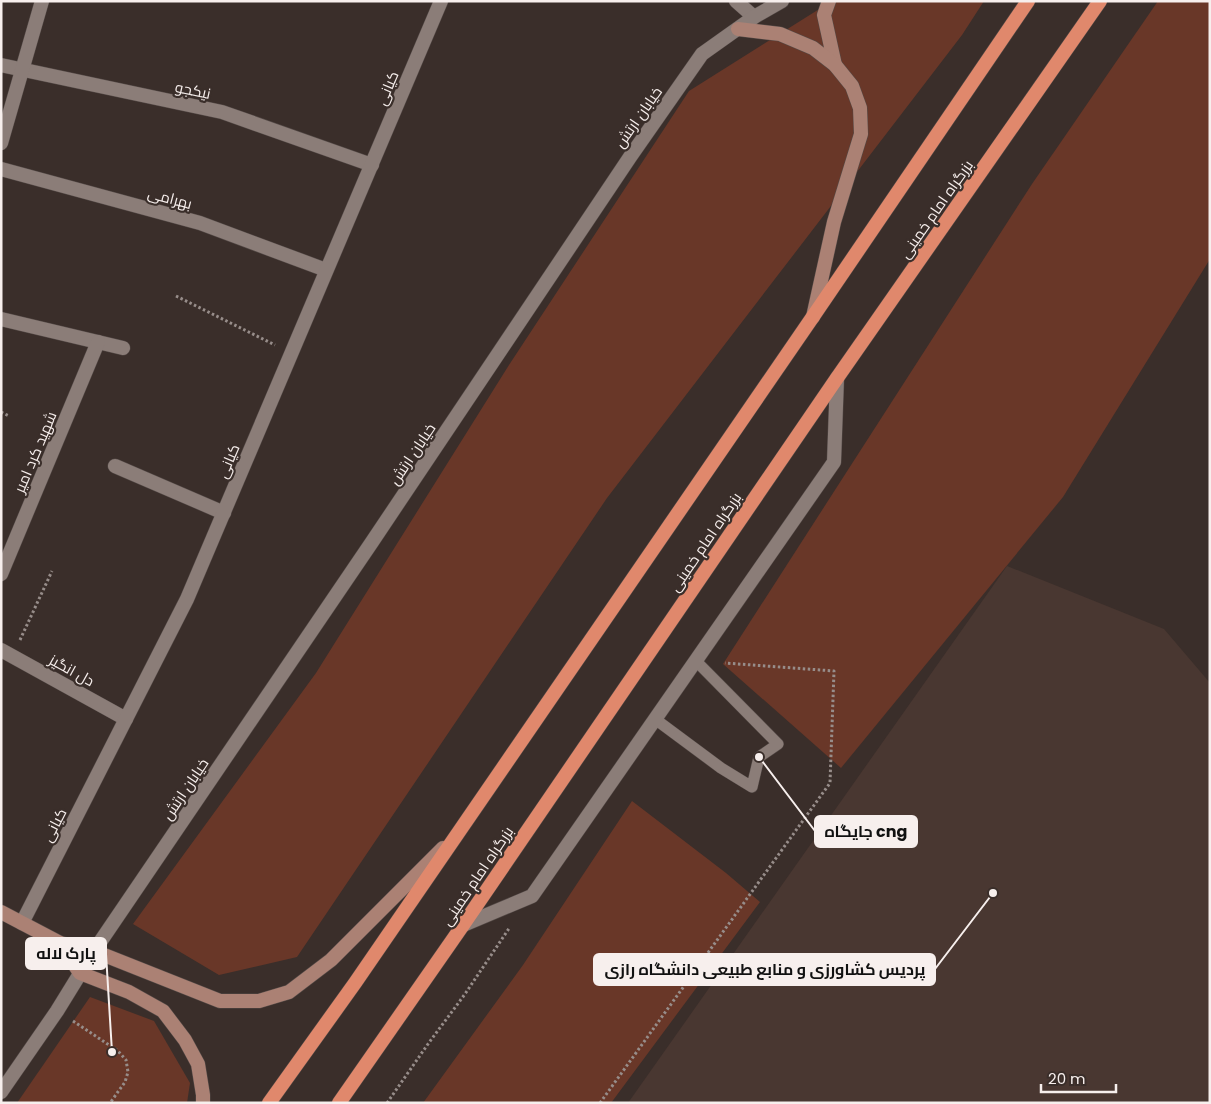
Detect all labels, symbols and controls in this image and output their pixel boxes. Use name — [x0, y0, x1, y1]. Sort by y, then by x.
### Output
street label: کیانی — [370, 68, 404, 108]
street label: نیکجو — [173, 76, 213, 104]
street label: خیابان ارتش — [609, 82, 667, 152]
street label: بزرگراه امام خمینی — [894, 156, 978, 262]
street label: بهرامی — [145, 182, 195, 214]
street label: شهید کرد امیر — [8, 408, 62, 497]
street label: خیابان ارتش — [384, 419, 440, 489]
street label: کیانی — [211, 441, 245, 481]
street label: بزرگراه امام خمینی — [664, 488, 746, 596]
street label: دل انگیز — [45, 648, 98, 691]
street label: خیابان ارتش — [157, 754, 213, 824]
street label: کیانی — [37, 804, 71, 846]
callout: جایگاه cng — [815, 816, 917, 847]
text: جایگاه cng — [825, 820, 907, 843]
street label: بزرگراه امام خمینی — [436, 822, 518, 930]
callout: پارک لاله — [26, 938, 106, 969]
text: پارک لاله — [36, 942, 96, 965]
callout: پردیس کشاورزی و منابع طبیعی دانشگاه رازی — [594, 954, 935, 985]
text: پردیس کشاورزی و منابع طبیعی دانشگاه رازی — [605, 958, 926, 981]
scale bar — [1041, 1062, 1116, 1094]
text: 20 m — [1048, 1068, 1086, 1089]

